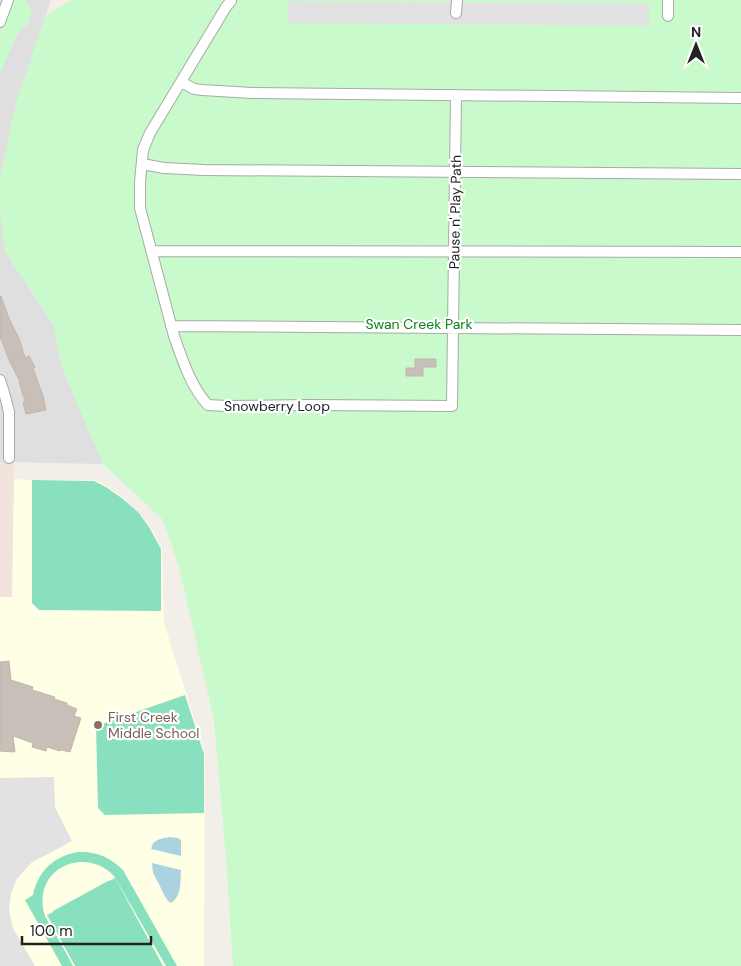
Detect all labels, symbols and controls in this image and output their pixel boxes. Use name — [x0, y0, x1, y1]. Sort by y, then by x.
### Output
north arrow — [671, 20, 721, 70]
text: N — [691, 23, 701, 41]
street label: Pause n' Play Path — [445, 155, 465, 269]
park label: Swan Creek Park — [365, 315, 473, 333]
street label: Snowberry Loop — [224, 397, 330, 415]
place label: First Creek Middle School — [108, 708, 199, 742]
marker: First Creek Middle School — [92, 719, 104, 731]
scale bar — [22, 914, 151, 946]
text: 100 m — [30, 921, 73, 941]

